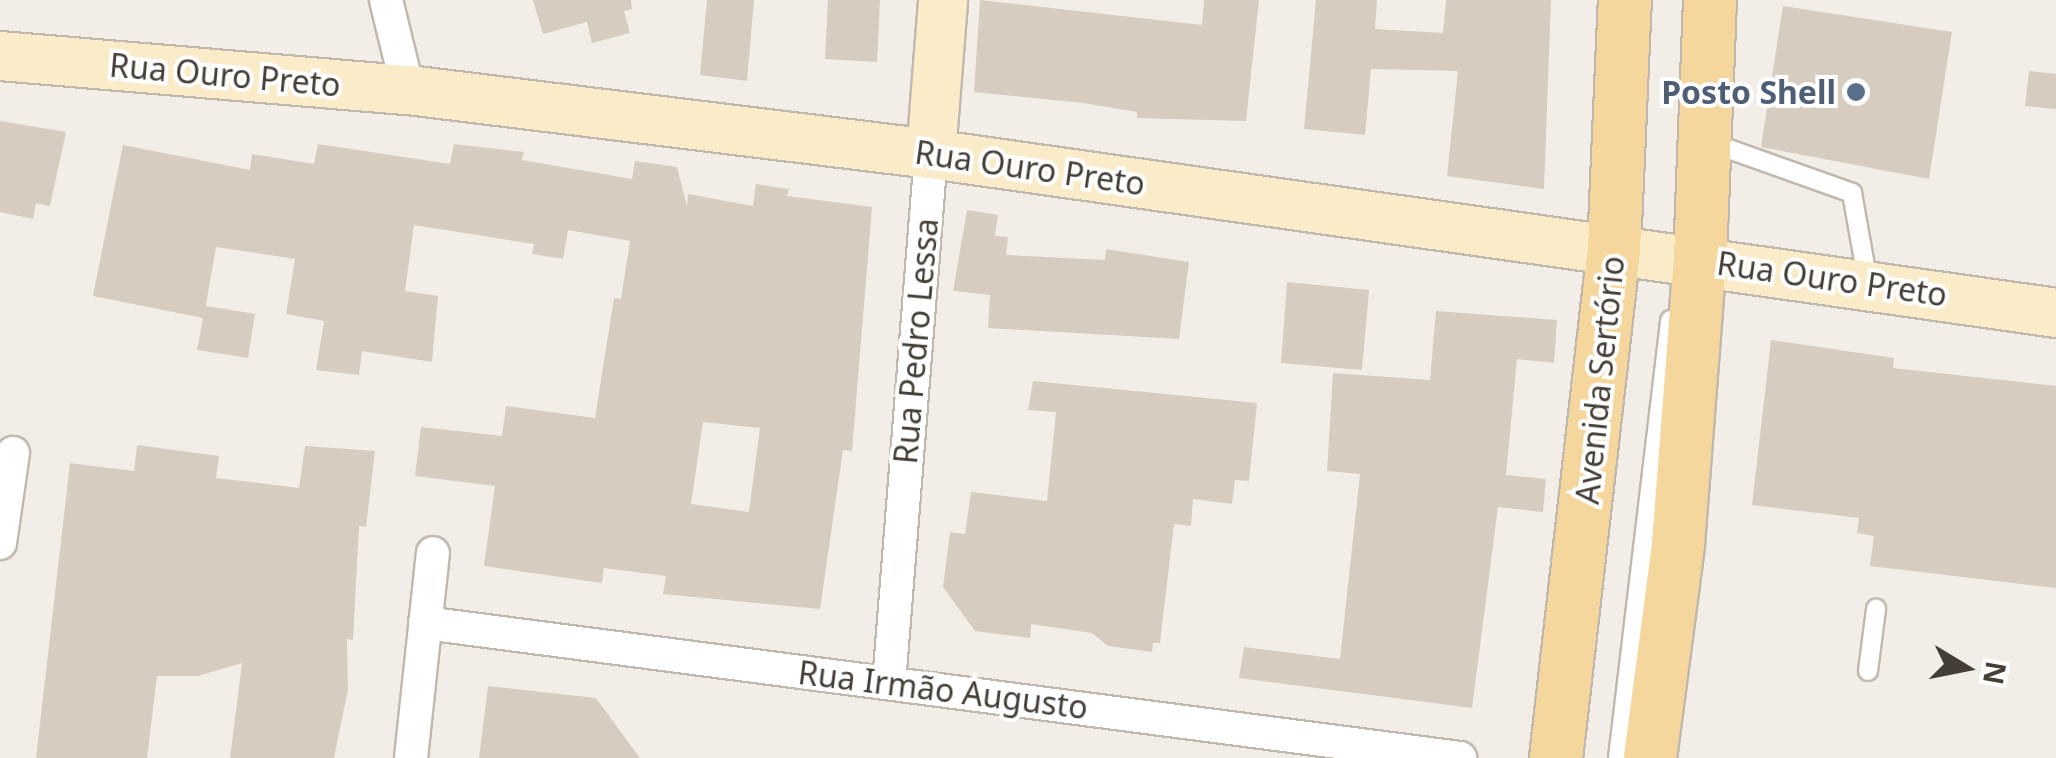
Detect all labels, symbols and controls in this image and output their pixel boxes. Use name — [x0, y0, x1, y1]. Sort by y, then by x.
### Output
street label: Rua Ouro Preto — [108, 46, 342, 104]
place label: Posto Shell — [1661, 73, 1836, 111]
marker: Posto Shell — [1845, 81, 1867, 103]
street label: Rua Ouro Preto — [913, 133, 1147, 203]
street label: Rua Pedro Lessa — [886, 216, 946, 466]
street label: Rua Ouro Preto — [1715, 244, 1949, 314]
street label: Avenida Sertório — [1568, 254, 1632, 506]
north arrow — [1916, 618, 2016, 718]
street label: Rua Irmão Augusto — [796, 653, 1090, 727]
text: N — [1975, 659, 2016, 688]

